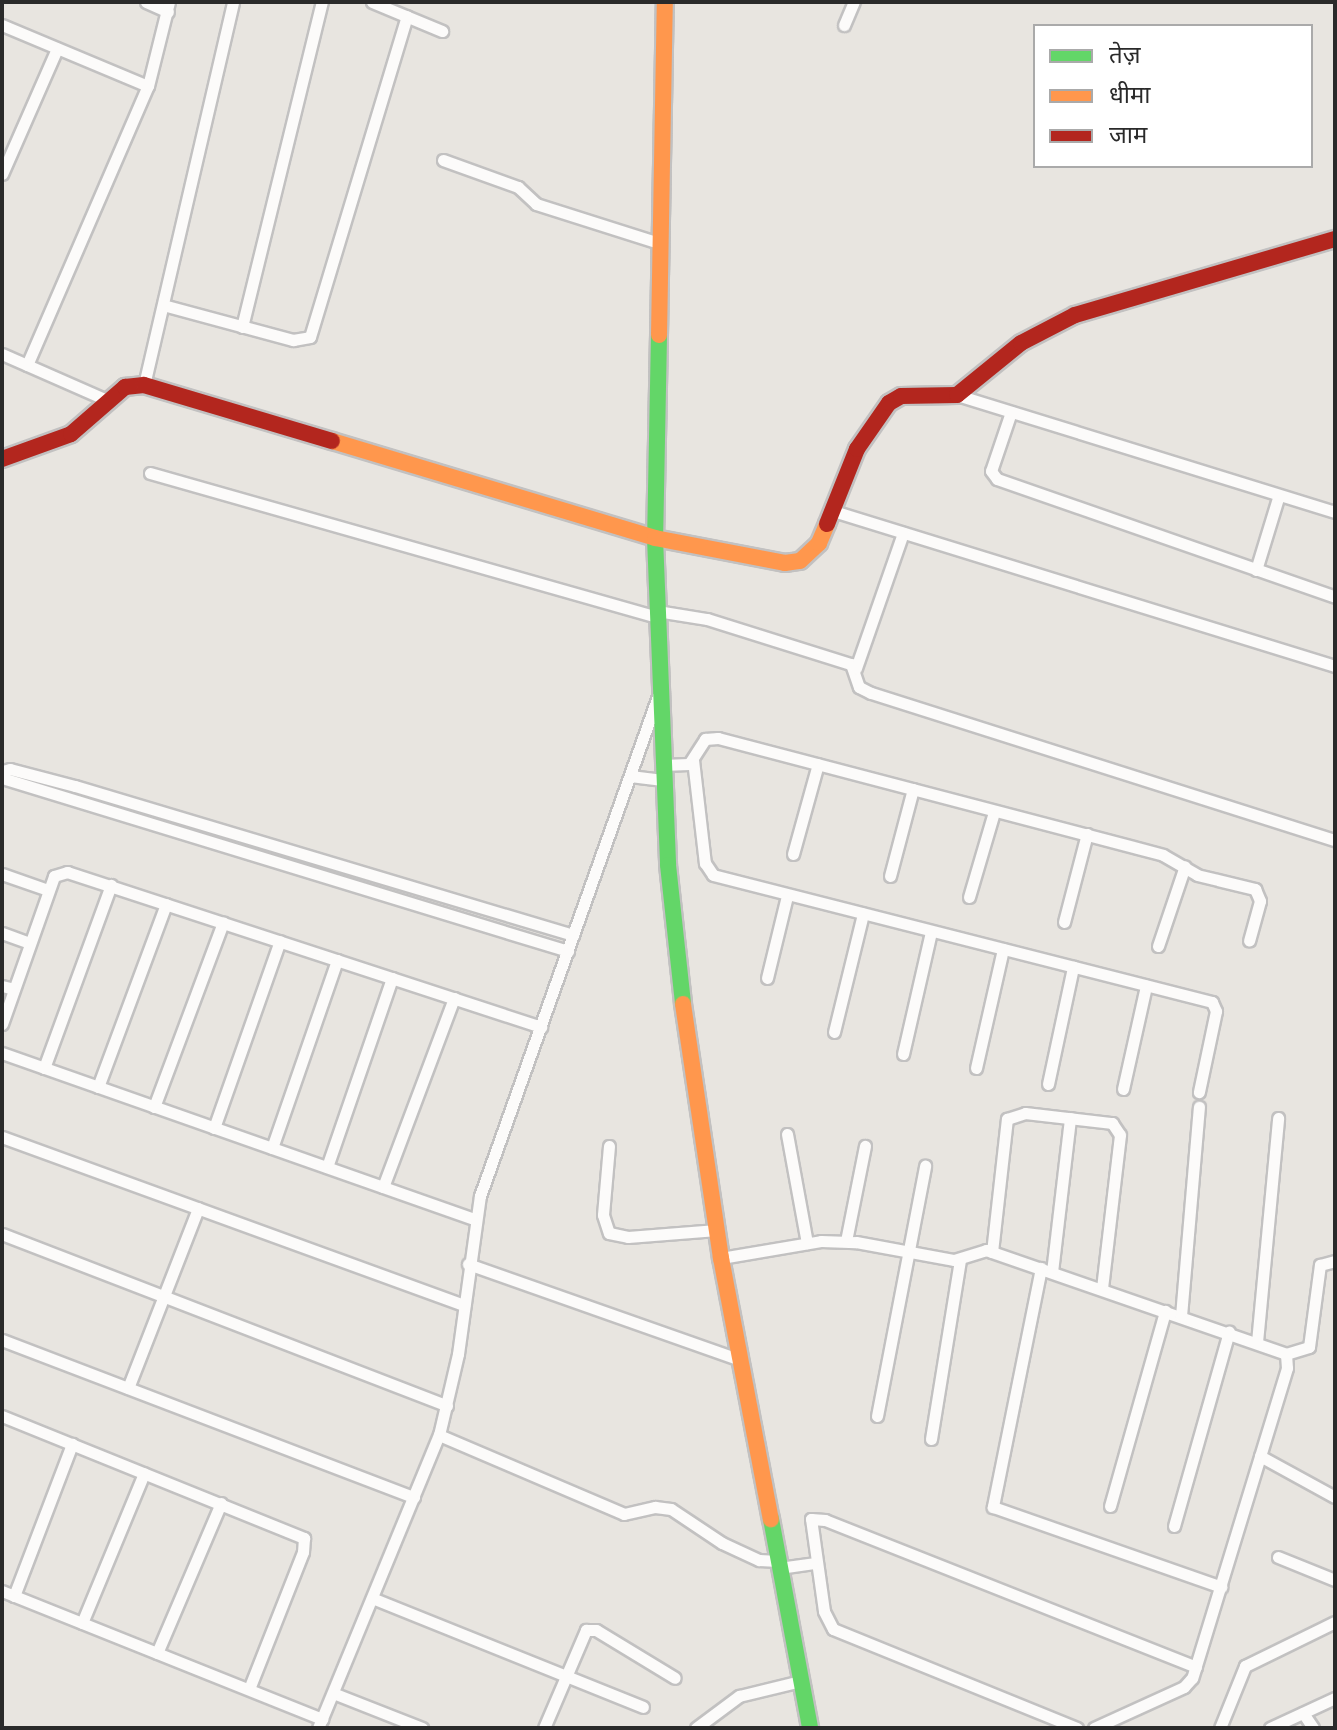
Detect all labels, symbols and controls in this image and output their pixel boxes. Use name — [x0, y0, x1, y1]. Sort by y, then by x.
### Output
legend — [1033, 24, 1313, 168]
text: तेज़ — [1109, 40, 1141, 69]
text: धीमा — [1109, 80, 1151, 109]
text: जाम — [1109, 120, 1147, 149]

